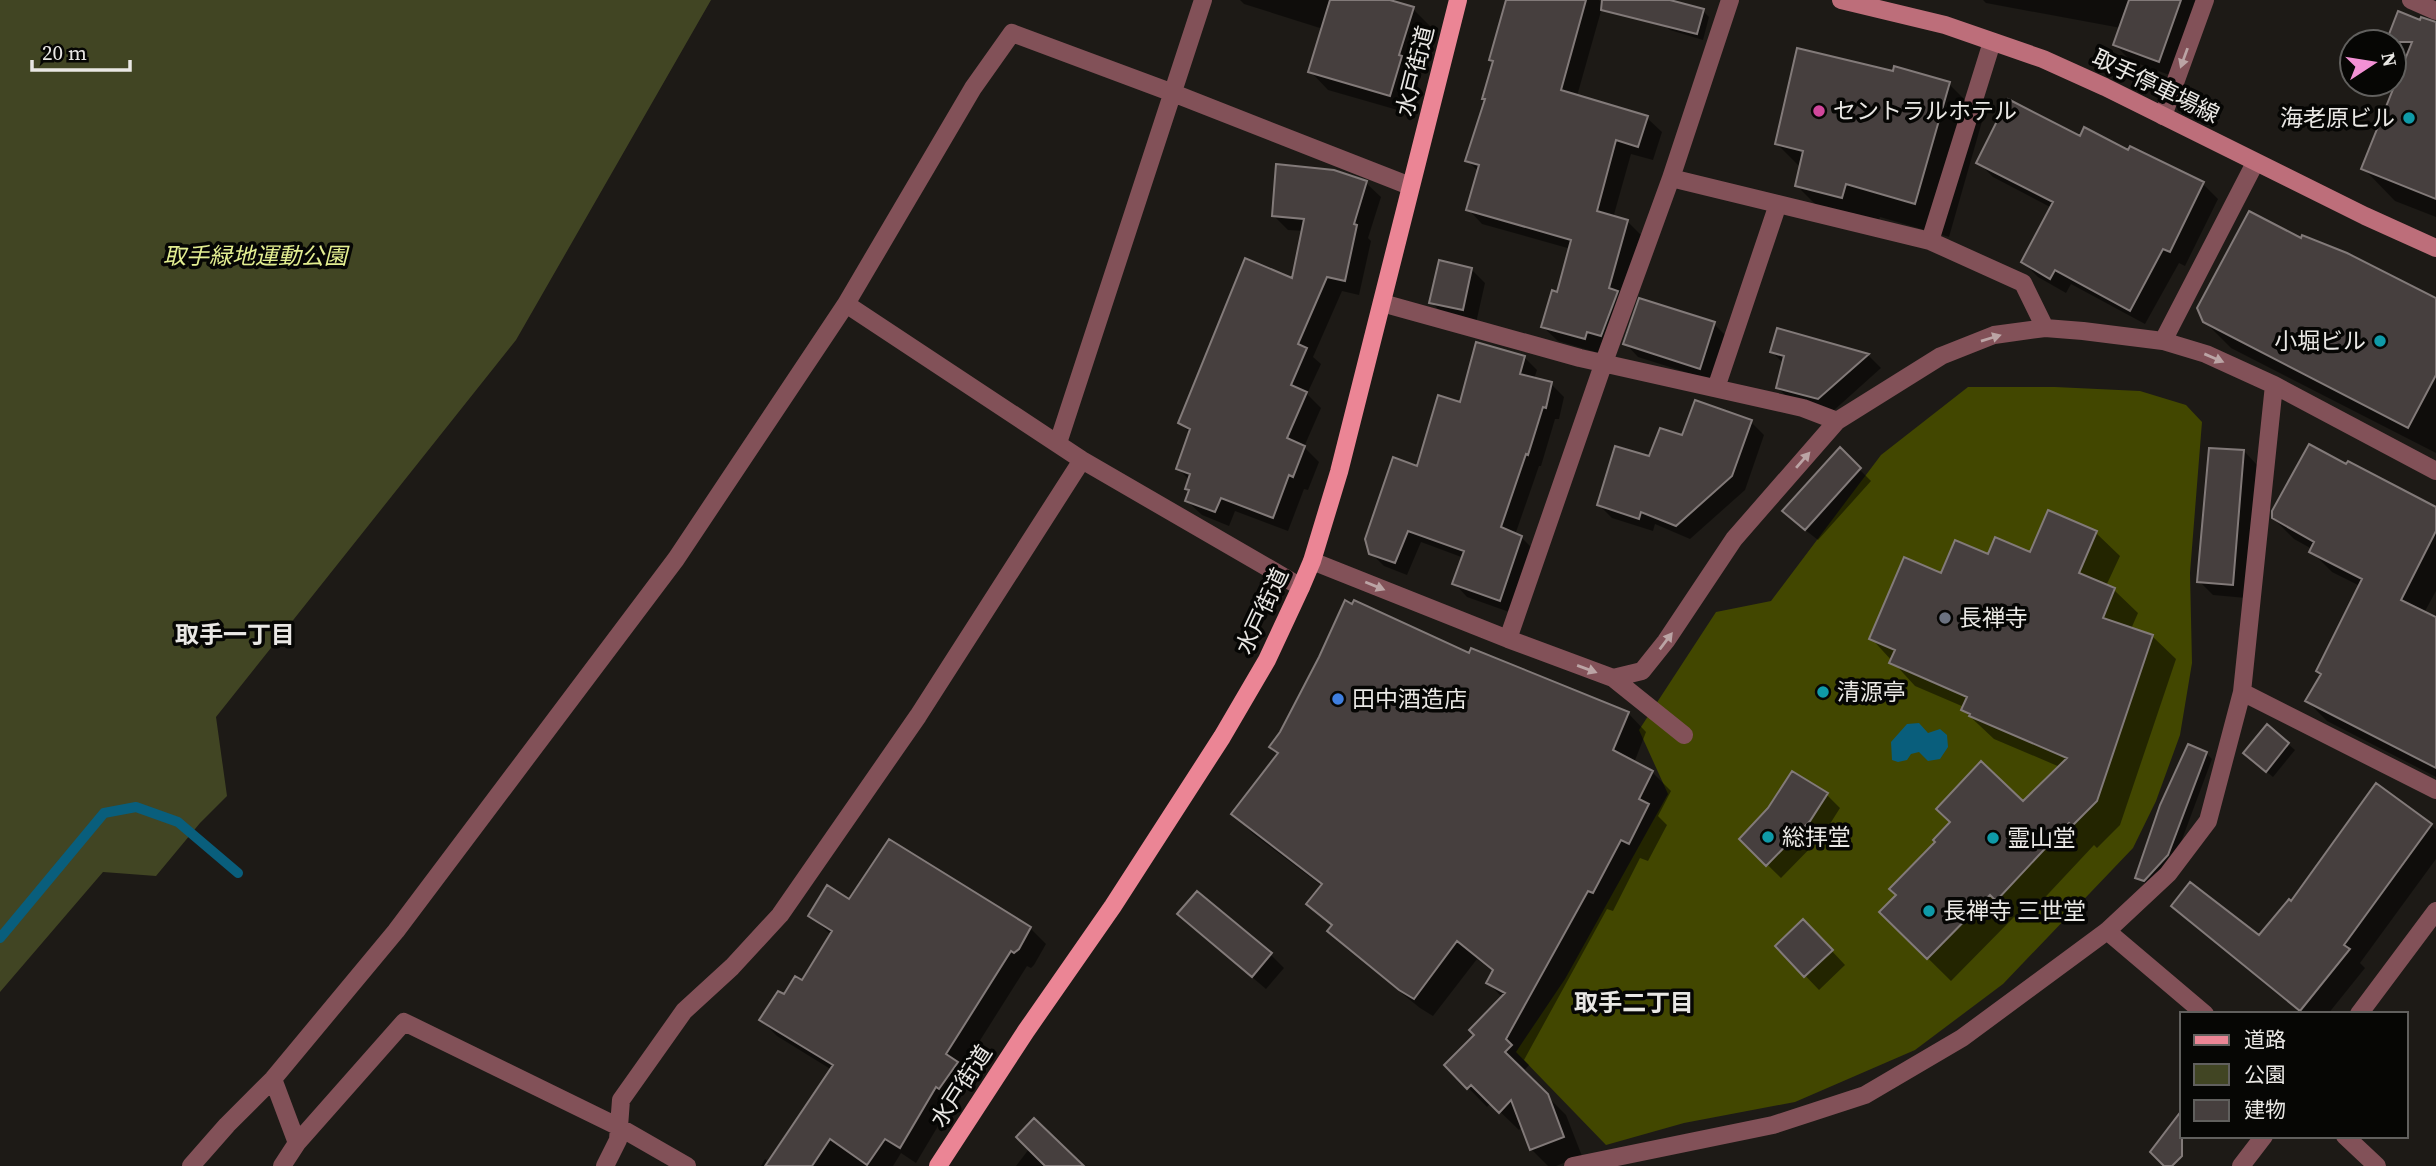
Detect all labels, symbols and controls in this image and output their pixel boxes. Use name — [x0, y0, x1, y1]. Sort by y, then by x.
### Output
street label: 水戸街道 — [1388, 22, 1442, 120]
scale bar — [32, 28, 130, 72]
north arrow — [2338, 28, 2408, 98]
text: 20 m — [42, 38, 87, 67]
street label: 取手停車場線 — [2087, 41, 2225, 131]
one-way arrow — [2179, 47, 2190, 68]
text: N — [2375, 50, 2404, 69]
place label: セントラルホテル — [1833, 95, 2017, 127]
place label: 海老原ビル — [2280, 102, 2395, 134]
marker: セントラルホテル — [1811, 103, 1827, 119]
marker: 海老原ビル — [2401, 110, 2417, 126]
park label: 取手緑地運動公園 — [163, 240, 350, 272]
place label: 小堀ビル — [2274, 325, 2366, 357]
one-way arrow — [1981, 332, 2002, 342]
marker: 小堀ビル — [2372, 333, 2388, 349]
one-way arrow — [2204, 352, 2225, 363]
one-way arrow — [1795, 451, 1811, 469]
street label: 水戸街道 — [1228, 563, 1296, 659]
one-way arrow — [1365, 581, 1386, 592]
place label: 長禅寺 — [1959, 602, 2028, 634]
marker: 長禅寺 — [1937, 610, 1953, 626]
district label: 取手一丁目 — [175, 618, 295, 651]
one-way arrow — [1659, 631, 1673, 650]
one-way arrow — [1577, 663, 1598, 674]
place label: 清源亭 — [1837, 676, 1906, 708]
place label: 田中酒造店 — [1352, 683, 1467, 715]
marker: 清源亭 — [1815, 684, 1831, 700]
marker: 田中酒造店 — [1330, 691, 1346, 707]
place label: 総拝堂 — [1782, 821, 1851, 853]
place label: 霊山堂 — [2007, 822, 2076, 854]
marker: 総拝堂 — [1760, 829, 1776, 845]
marker: 霊山堂 — [1985, 830, 2001, 846]
place label: 長禅寺 三世堂 — [1943, 895, 2086, 927]
marker: 長禅寺 三世堂 — [1921, 903, 1937, 919]
district label: 取手二丁目 — [1574, 986, 1694, 1019]
legend — [2180, 1012, 2408, 1138]
text: 道路 — [2244, 1025, 2286, 1054]
street label: 水戸街道 — [923, 1039, 999, 1133]
text: 公園 — [2244, 1060, 2286, 1089]
text: 建物 — [2244, 1095, 2286, 1124]

